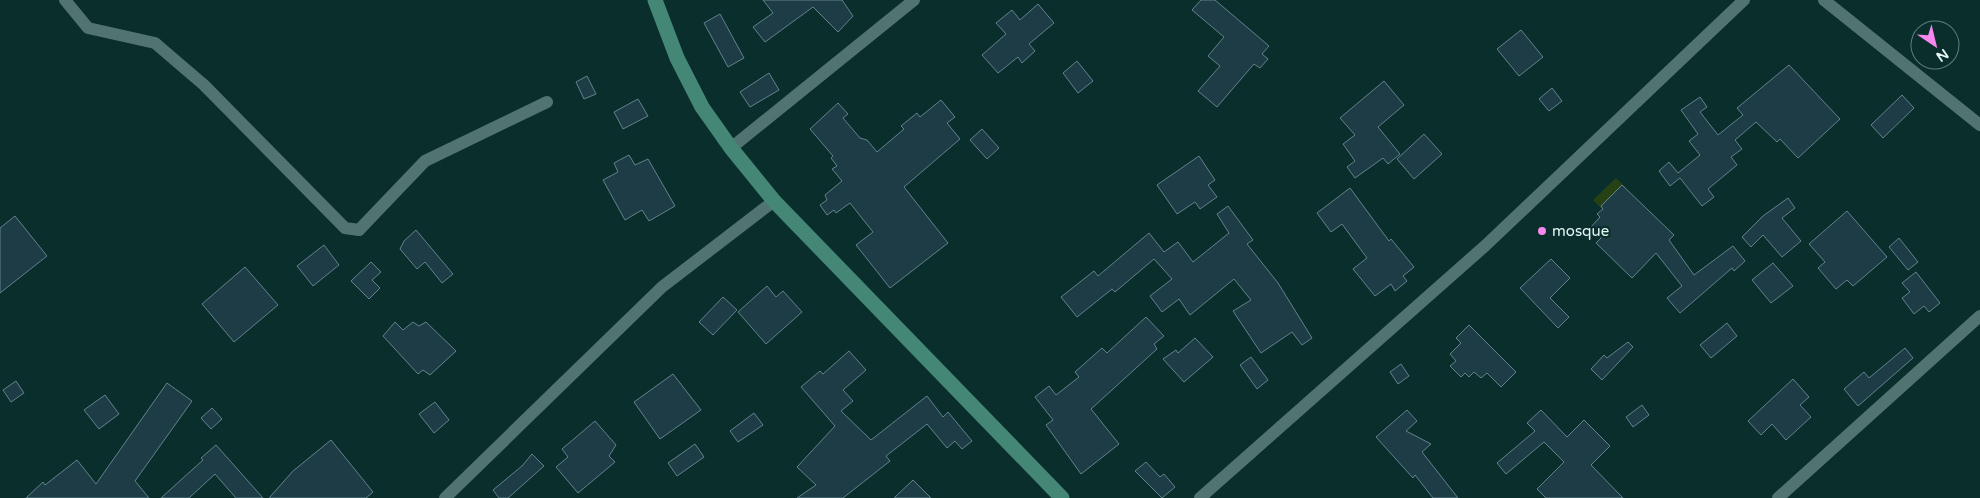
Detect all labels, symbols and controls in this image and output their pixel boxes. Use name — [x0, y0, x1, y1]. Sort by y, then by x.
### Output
north arrow — [1910, 20, 1960, 70]
text: N — [1933, 45, 1952, 65]
place label: mosque — [1552, 222, 1609, 240]
marker: mosque — [1536, 225, 1548, 237]

